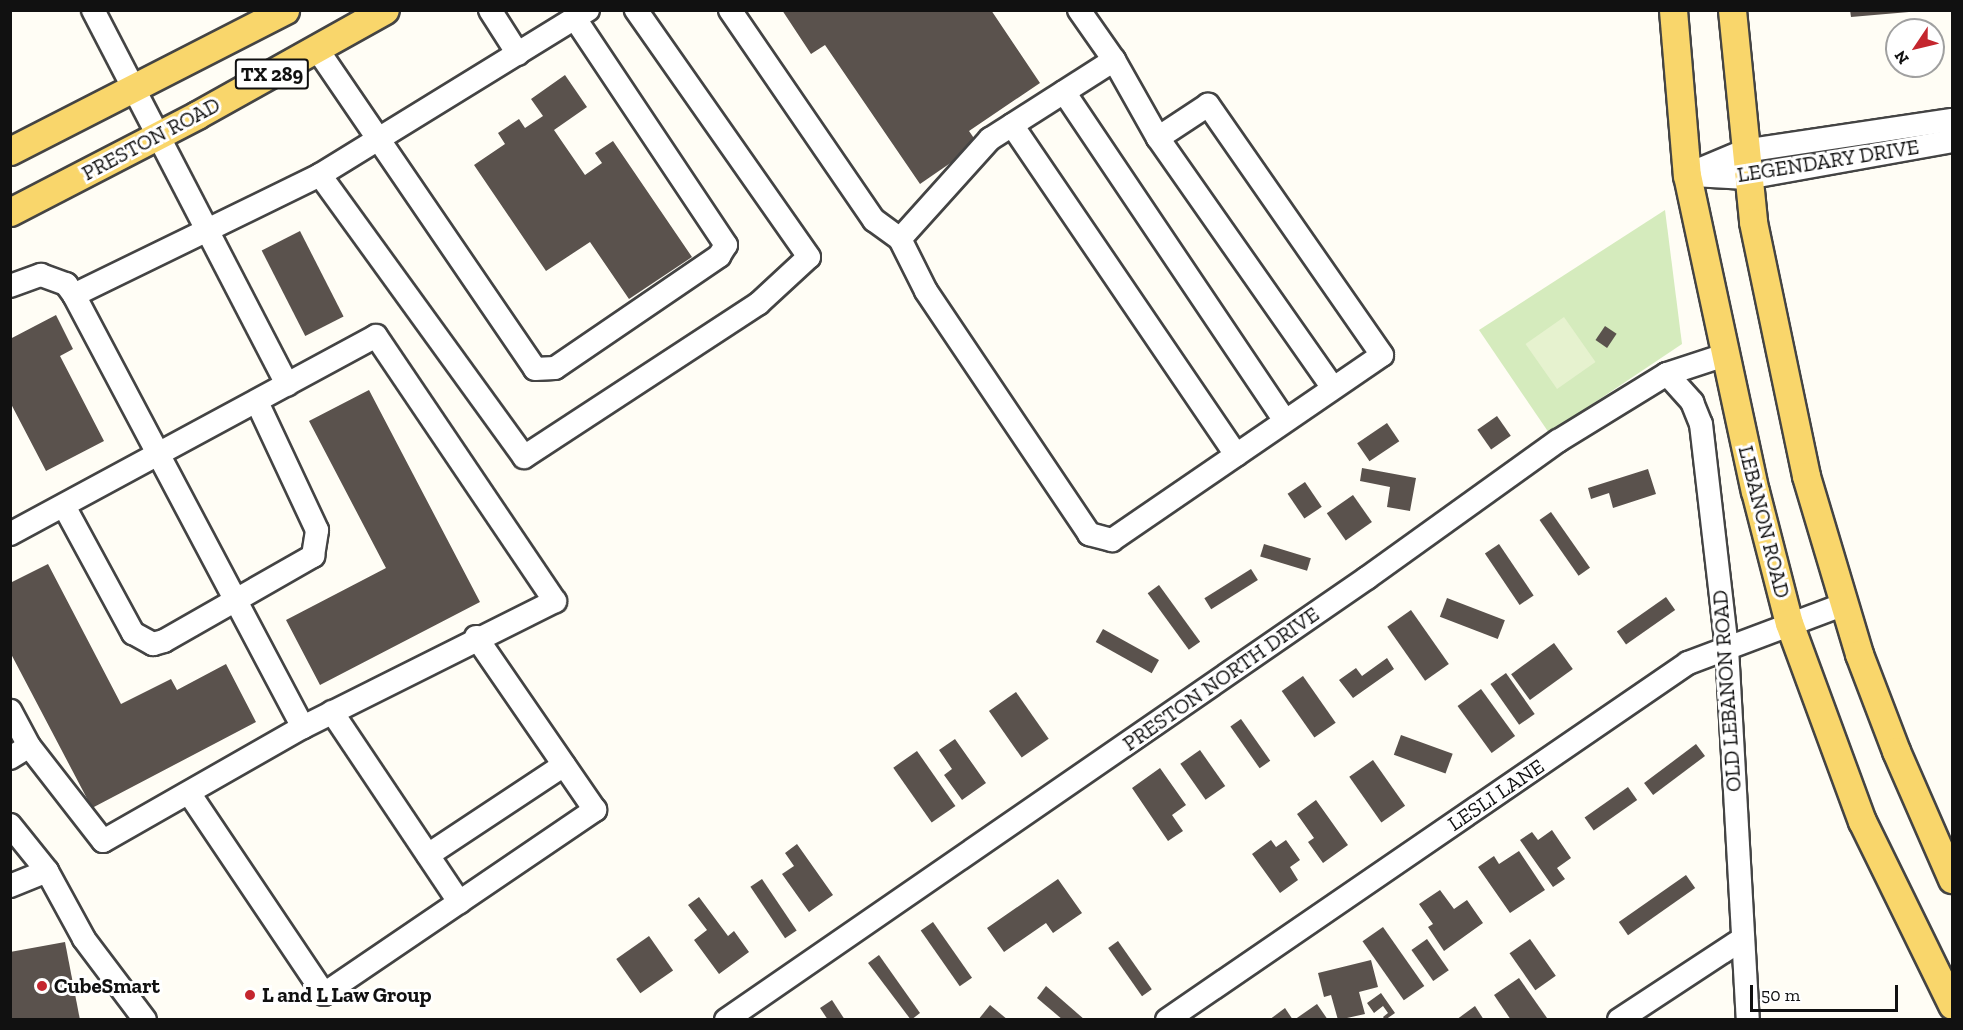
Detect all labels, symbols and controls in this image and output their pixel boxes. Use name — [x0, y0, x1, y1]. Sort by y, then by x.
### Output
north arrow — [1885, 18, 1945, 78]
text: N — [1890, 47, 1913, 68]
road number: TX 289 — [234, 57, 310, 91]
street label: PRESTON ROAD — [78, 92, 224, 186]
street label: LEGENDARY DRIVE — [1735, 134, 1921, 188]
street label: LEBANON ROAD — [1733, 443, 1795, 601]
street label: OLD LEBANON ROAD — [1707, 589, 1747, 793]
street label: PRESTON NORTH DRIVE — [1118, 602, 1324, 756]
street label: LESLI LANE — [1443, 754, 1549, 836]
place label: CubeSmart — [54, 973, 160, 999]
scale bar — [1753, 973, 1902, 1011]
marker: CubeSmart — [35, 979, 49, 993]
place label: L and L Law Group — [262, 982, 433, 1008]
text: 50 m — [1761, 984, 1800, 1006]
marker: L and L Law Group — [243, 988, 257, 1002]

